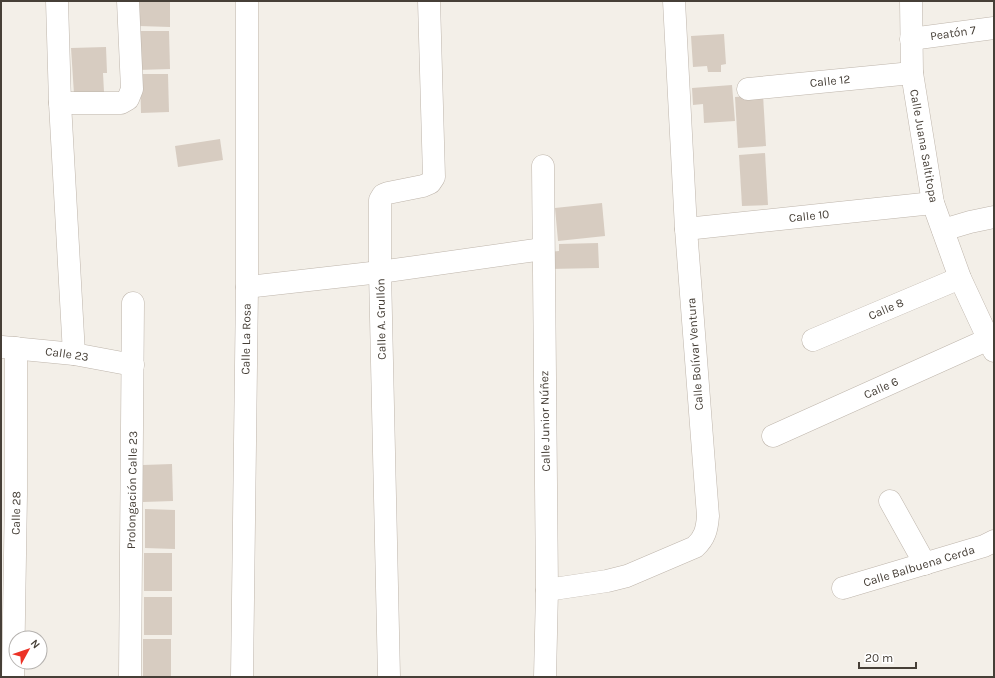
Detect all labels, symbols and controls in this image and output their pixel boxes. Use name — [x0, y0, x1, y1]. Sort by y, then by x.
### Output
street label: Peatón 7 — [929, 23, 977, 43]
street label: Calle 12 — [809, 72, 851, 90]
street label: Calle Juana Saltitopa — [907, 88, 941, 204]
street label: Calle 10 — [788, 207, 830, 225]
street label: Calle A. Grullón — [373, 278, 389, 360]
street label: Calle 8 — [866, 295, 906, 323]
street label: Calle Bolívar Ventura — [684, 297, 706, 411]
street label: Calle La Rosa — [238, 303, 254, 375]
street label: Calle 23 — [44, 344, 90, 364]
street label: Calle Junior Núñez — [537, 370, 553, 472]
street label: Calle 6 — [861, 374, 901, 402]
street label: Prolongación Calle 23 — [124, 431, 140, 549]
street label: Calle 28 — [9, 491, 23, 535]
street label: Calle Balbuena Cerda — [862, 542, 976, 590]
north arrow — [8, 630, 48, 670]
text: N — [28, 637, 43, 651]
scale bar — [859, 644, 916, 670]
text: 20 m — [865, 651, 893, 665]

